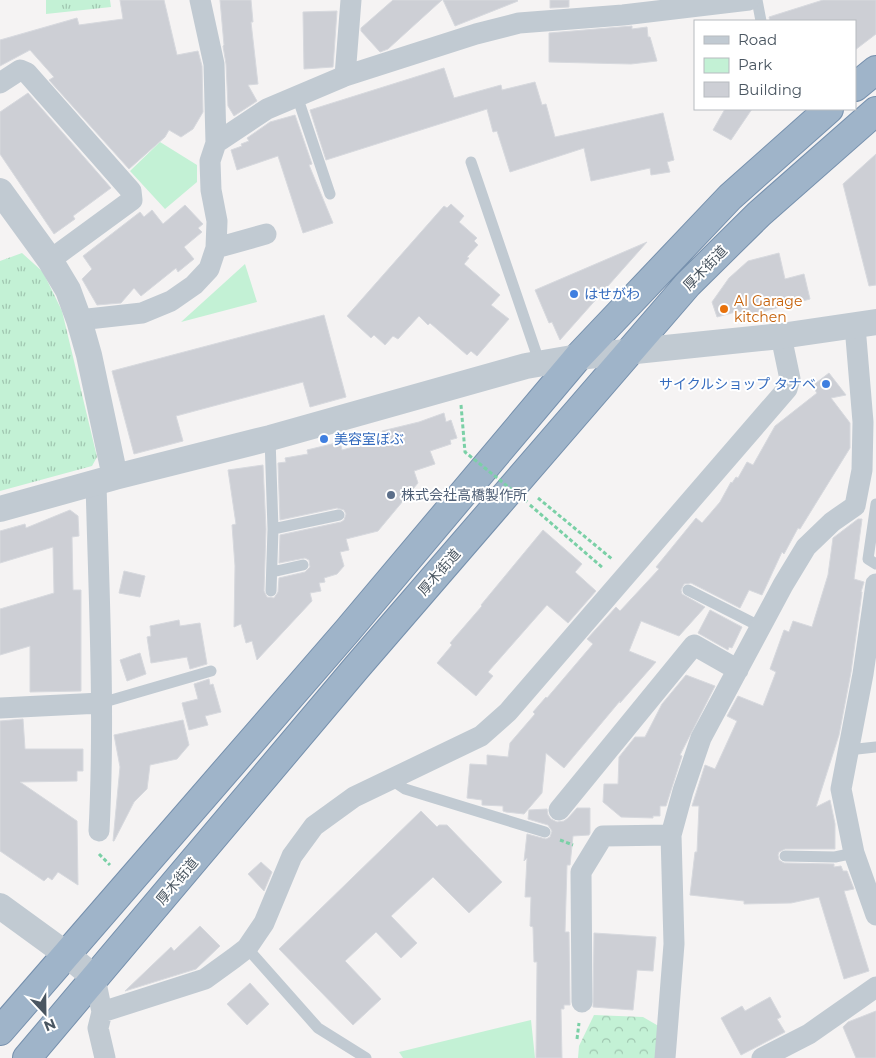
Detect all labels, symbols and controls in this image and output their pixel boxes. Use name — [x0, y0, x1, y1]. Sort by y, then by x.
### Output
legend — [694, 20, 856, 110]
text: Road — [738, 30, 777, 49]
text: Park — [738, 55, 772, 74]
text: Building — [738, 80, 802, 99]
street label: 厚木街道 — [679, 242, 731, 294]
place label: はせがわ — [584, 285, 640, 303]
marker: はせがわ — [568, 288, 580, 300]
place label: AI Garage kitchen — [734, 292, 802, 326]
marker: AI Garage kitchen — [718, 303, 730, 315]
place label: サイクルショップ タナベ — [659, 375, 816, 393]
marker: サイクルショップ タナベ — [820, 378, 832, 390]
place label: 美容室ぼぶ — [334, 430, 404, 448]
marker: 美容室ぼぶ — [318, 433, 330, 445]
place label: 株式会社高橋製作所 — [401, 486, 527, 504]
marker: 株式会社高橋製作所 — [385, 489, 397, 501]
street label: 厚木街道 — [414, 545, 464, 599]
street label: 厚木街道 — [152, 854, 202, 908]
north arrow — [20, 988, 70, 1038]
text: N — [41, 1015, 58, 1036]

